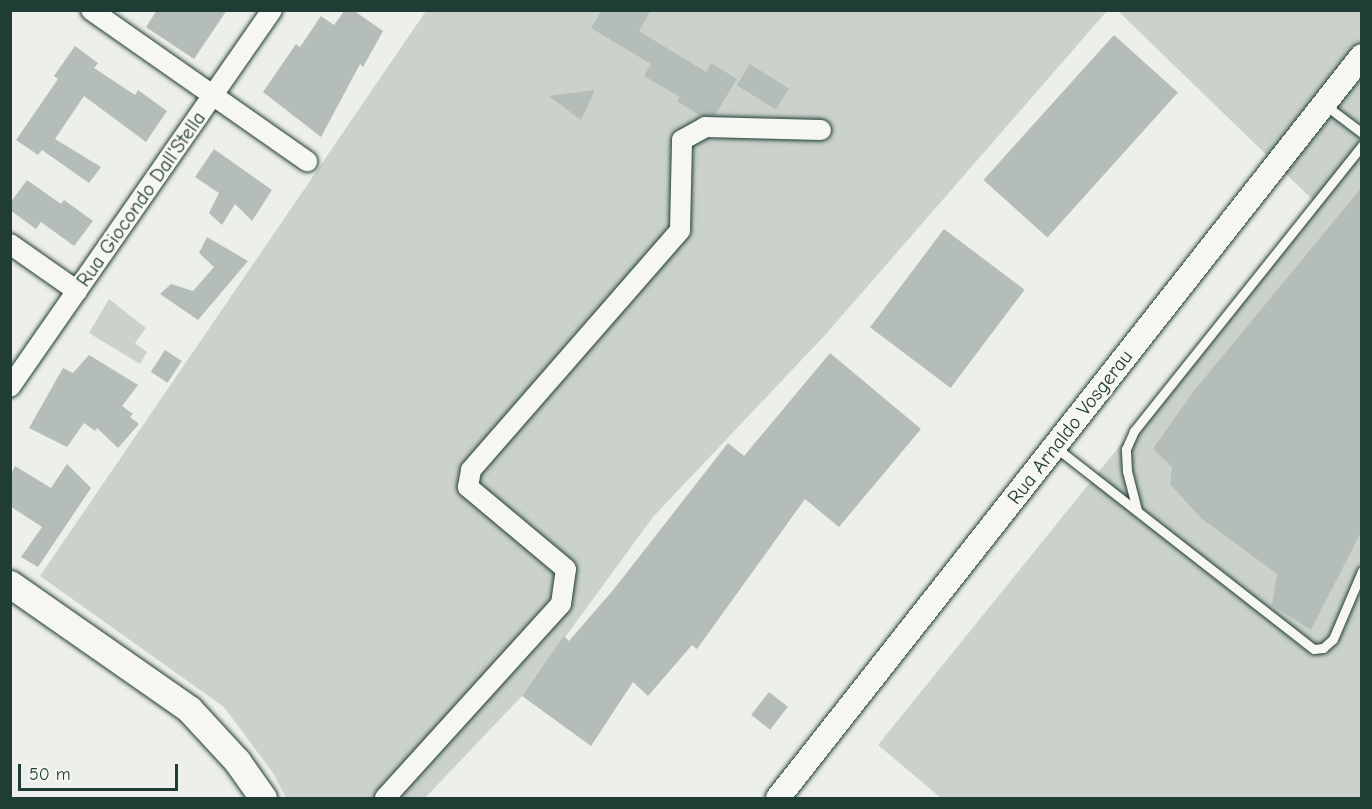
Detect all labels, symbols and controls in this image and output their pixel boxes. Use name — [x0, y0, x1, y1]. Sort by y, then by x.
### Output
street label: Rua Giocondo Dall'Stella — [71, 107, 211, 291]
street label: Rua Arnaldo Vosgerau — [1002, 345, 1138, 509]
scale bar — [21, 752, 182, 790]
text: 50 m — [29, 764, 71, 785]

